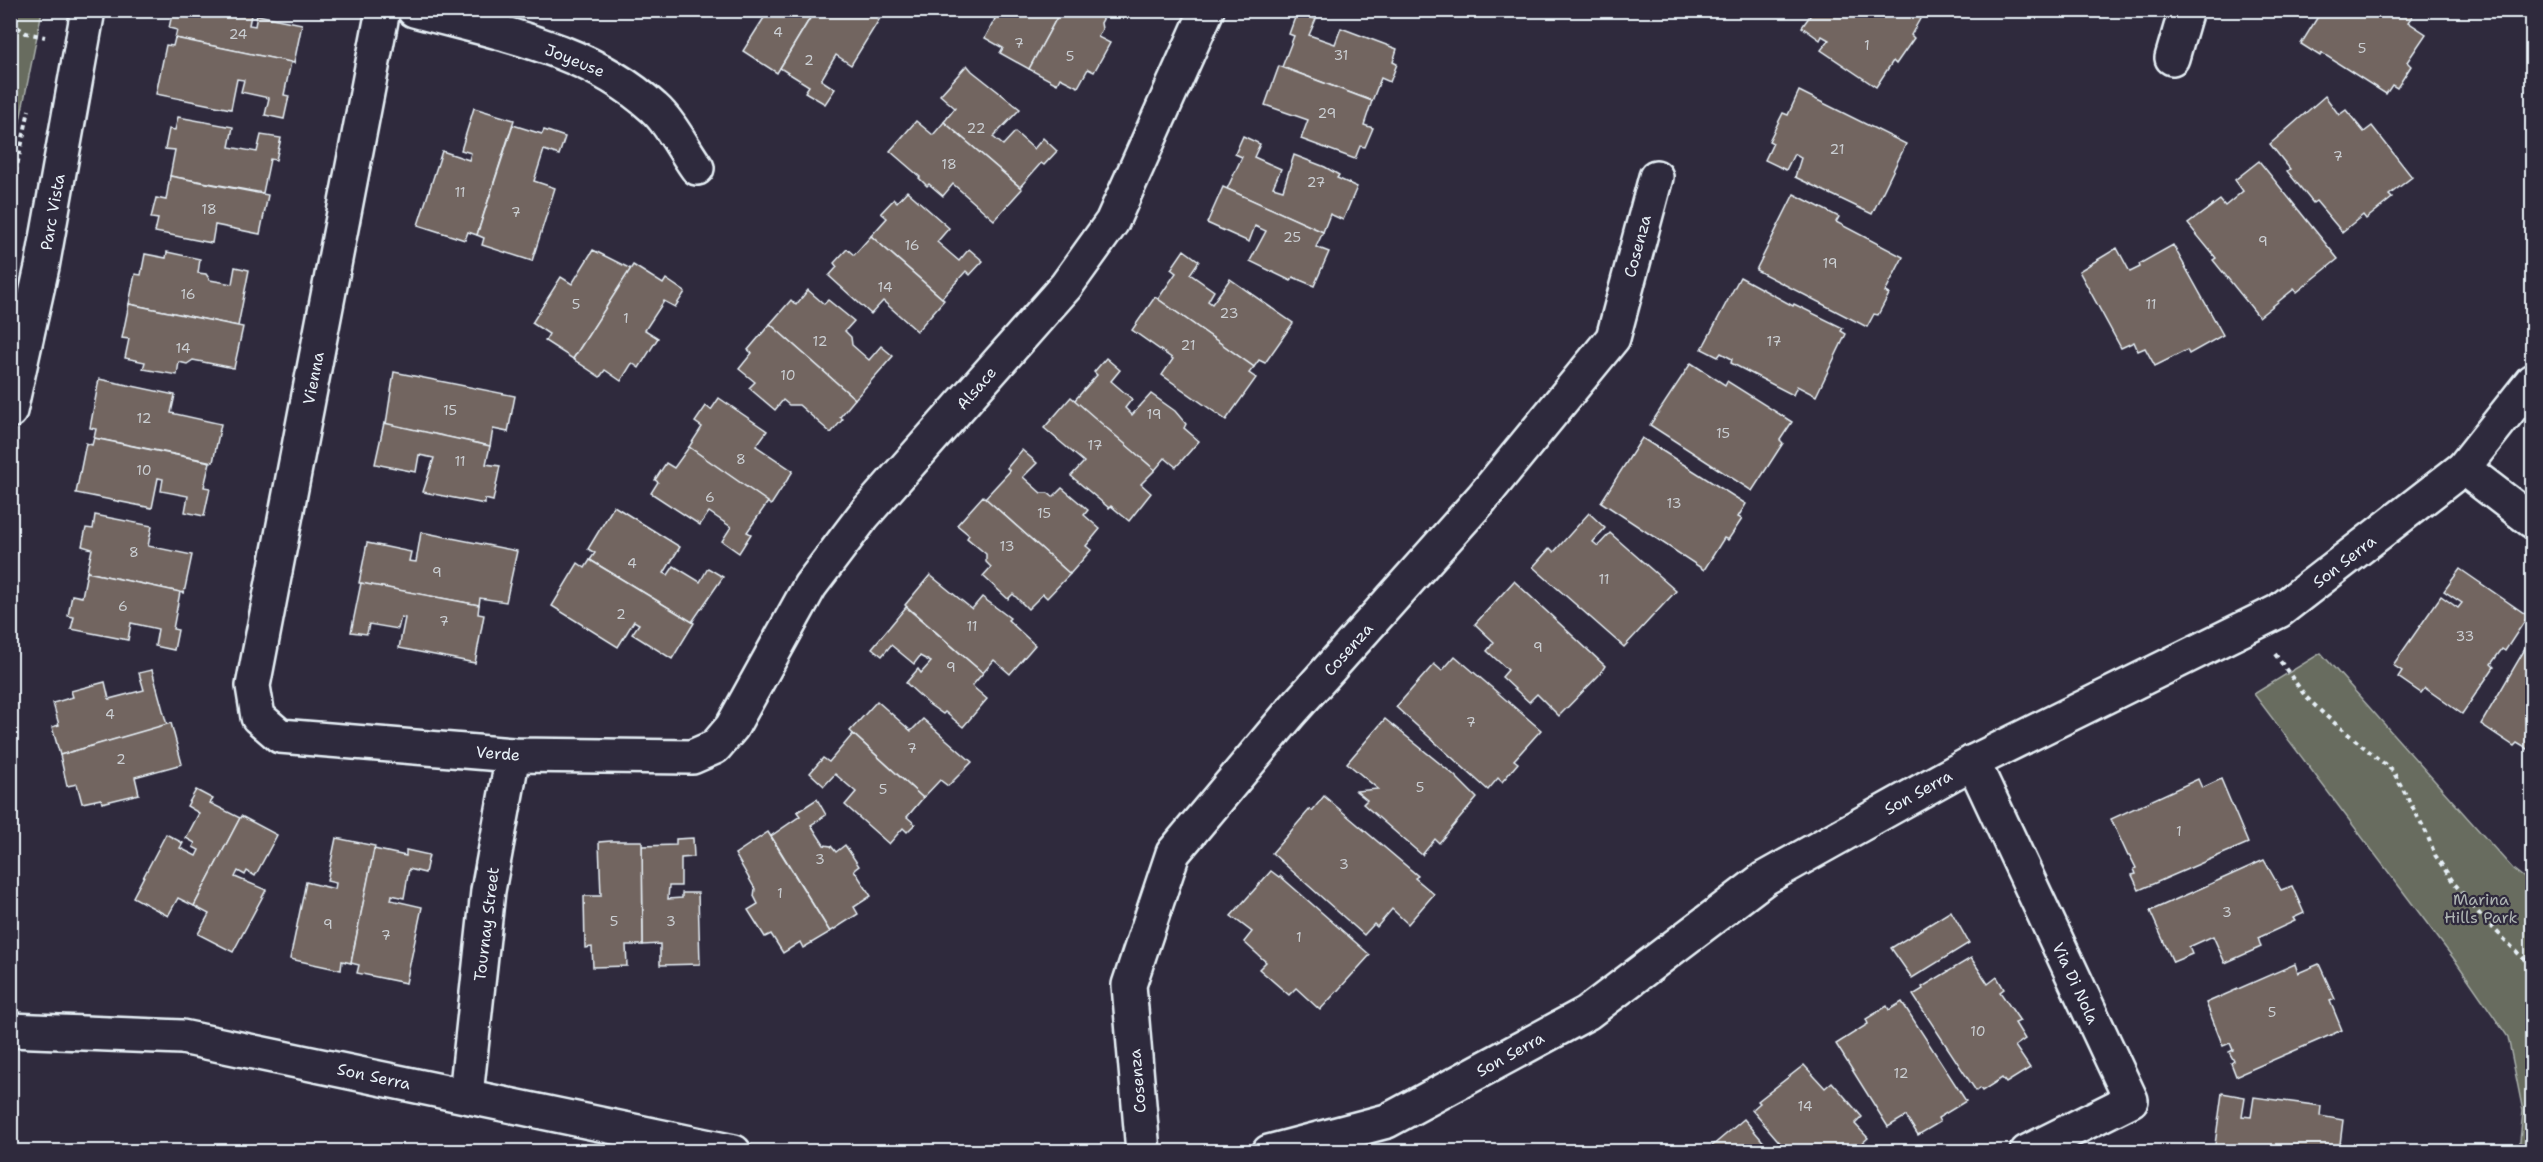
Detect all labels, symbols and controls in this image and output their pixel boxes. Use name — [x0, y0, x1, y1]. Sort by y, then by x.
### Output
house number: 4 — [773, 23, 783, 41]
house number: 24 — [229, 25, 248, 43]
house number: 7 — [1014, 34, 1024, 52]
house number: 1 — [1864, 36, 1870, 54]
street label: Joyeuse — [542, 39, 608, 82]
house number: 5 — [2358, 39, 2366, 57]
house number: 31 — [1334, 46, 1348, 64]
house number: 5 — [1066, 47, 1074, 65]
house number: 2 — [804, 51, 814, 69]
house number: 29 — [1318, 104, 1336, 122]
house number: 22 — [967, 119, 985, 137]
house number: 21 — [1830, 140, 1844, 158]
house number: 7 — [2333, 147, 2343, 165]
house number: 18 — [941, 155, 957, 173]
street label: Parc Vista — [35, 172, 70, 252]
house number: 27 — [1307, 173, 1325, 191]
house number: 11 — [454, 183, 466, 201]
house number: 18 — [201, 200, 217, 218]
house number: 7 — [511, 203, 521, 221]
street label: Cosenza — [1619, 212, 1656, 280]
house number: 25 — [1283, 228, 1301, 246]
house number: 9 — [2258, 232, 2268, 250]
house number: 16 — [904, 236, 920, 254]
house number: 19 — [1822, 254, 1838, 272]
house number: 14 — [877, 278, 893, 296]
house number: 16 — [180, 285, 196, 303]
house number: 5 — [572, 295, 580, 313]
house number: 11 — [2145, 295, 2157, 313]
house number: 23 — [1220, 304, 1238, 322]
house number: 1 — [623, 309, 629, 327]
house number: 12 — [813, 332, 827, 350]
house number: 17 — [1767, 332, 1781, 350]
house number: 21 — [1181, 336, 1195, 354]
house number: 14 — [175, 339, 191, 357]
street label: Vienna — [298, 350, 329, 406]
street label: Alsace — [952, 362, 1001, 414]
house number: 10 — [780, 366, 796, 384]
house number: 15 — [443, 401, 457, 419]
house number: 19 — [1146, 405, 1162, 423]
house number: 12 — [137, 409, 151, 427]
house number: 15 — [1716, 424, 1730, 442]
house number: 17 — [1088, 436, 1102, 454]
house number: 8 — [736, 450, 746, 468]
house number: 11 — [454, 452, 466, 470]
house number: 10 — [136, 461, 152, 479]
house number: 6 — [705, 488, 715, 506]
house number: 13 — [1667, 494, 1681, 512]
house number: 15 — [1037, 504, 1051, 522]
street label: Son Serra — [2308, 530, 2380, 593]
house number: 13 — [1000, 537, 1014, 555]
house number: 8 — [129, 543, 139, 561]
house number: 4 — [627, 554, 637, 572]
house number: 9 — [432, 563, 442, 581]
house number: 11 — [1598, 570, 1610, 588]
house number: 6 — [118, 597, 128, 615]
house number: 2 — [616, 605, 626, 623]
house number: 7 — [439, 612, 449, 630]
house number: 11 — [966, 617, 978, 635]
street label: Cosenza — [1319, 618, 1378, 680]
house number: 33 — [2456, 627, 2474, 645]
house number: 9 — [1533, 638, 1543, 656]
house number: 9 — [946, 658, 956, 676]
house number: 4 — [105, 705, 115, 723]
house number: 7 — [1466, 713, 1476, 731]
house number: 7 — [907, 739, 917, 757]
street label: Verde — [475, 741, 521, 766]
house number: 2 — [116, 750, 126, 768]
street label: Son Serra — [1881, 765, 1956, 820]
house number: 5 — [1416, 778, 1424, 796]
house number: 5 — [879, 780, 887, 798]
house number: 1 — [2176, 822, 2182, 840]
house number: 3 — [815, 850, 825, 868]
house number: 3 — [1339, 855, 1349, 873]
street label: Tournay Street — [469, 866, 504, 982]
house number: 1 — [777, 884, 783, 902]
park label: Marina Hills Park — [2444, 889, 2518, 928]
house number: 3 — [2222, 903, 2232, 921]
house number: 5 — [610, 912, 618, 930]
house number: 3 — [666, 912, 676, 930]
house number: 9 — [323, 915, 333, 933]
house number: 7 — [381, 926, 391, 944]
house number: 1 — [1296, 928, 1302, 946]
street label: Via Di Nola — [2048, 939, 2104, 1027]
house number: 5 — [2268, 1003, 2276, 1021]
house number: 10 — [1970, 1022, 1986, 1040]
street label: Son Serra — [1473, 1027, 1548, 1082]
street label: Cosenza — [1124, 1048, 1151, 1114]
street label: Son Serra — [335, 1058, 413, 1095]
house number: 12 — [1894, 1064, 1908, 1082]
house number: 14 — [1797, 1097, 1813, 1115]

